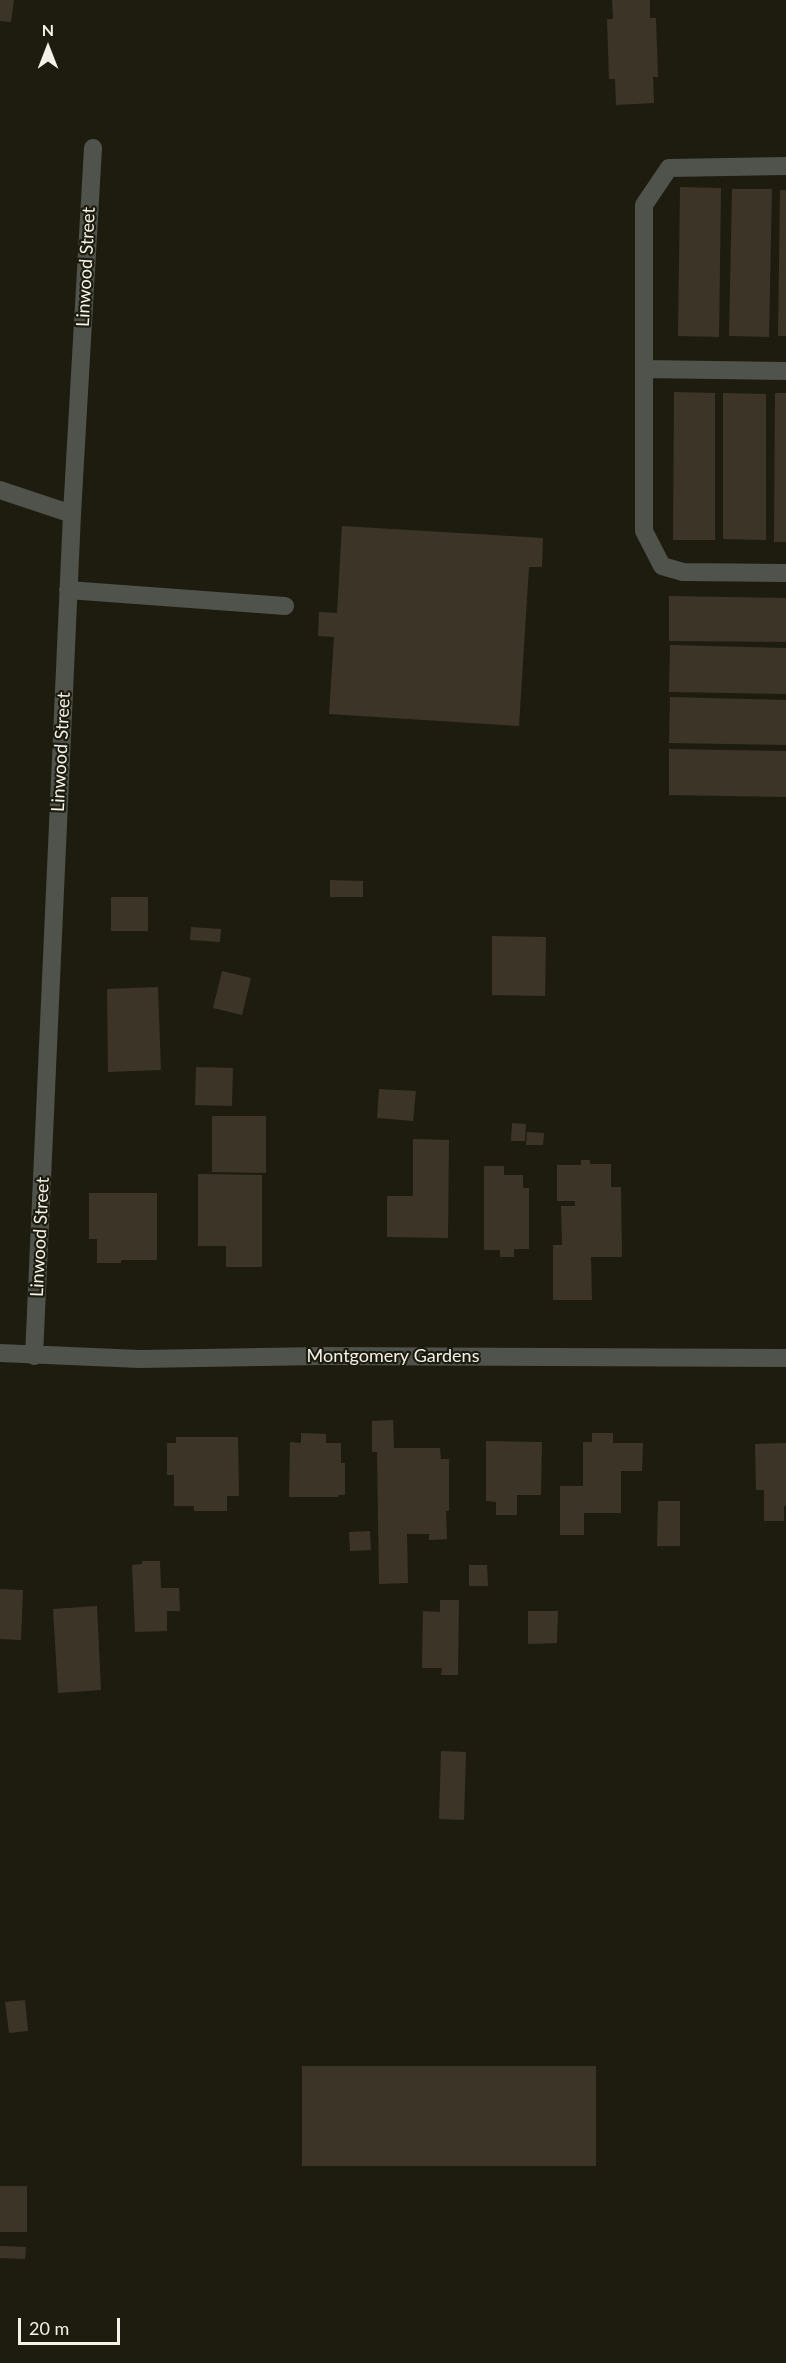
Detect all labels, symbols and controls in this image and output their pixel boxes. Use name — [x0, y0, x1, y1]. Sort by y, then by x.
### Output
north arrow — [18, 18, 78, 78]
text: N — [42, 20, 54, 39]
street label: Linwood Street — [72, 206, 100, 328]
street label: Linwood Street — [47, 691, 75, 813]
street label: Linwood Street — [26, 1176, 54, 1298]
street label: Montgomery Gardens — [307, 1345, 479, 1367]
scale bar — [21, 2306, 123, 2344]
text: 20 m — [29, 2317, 69, 2339]

